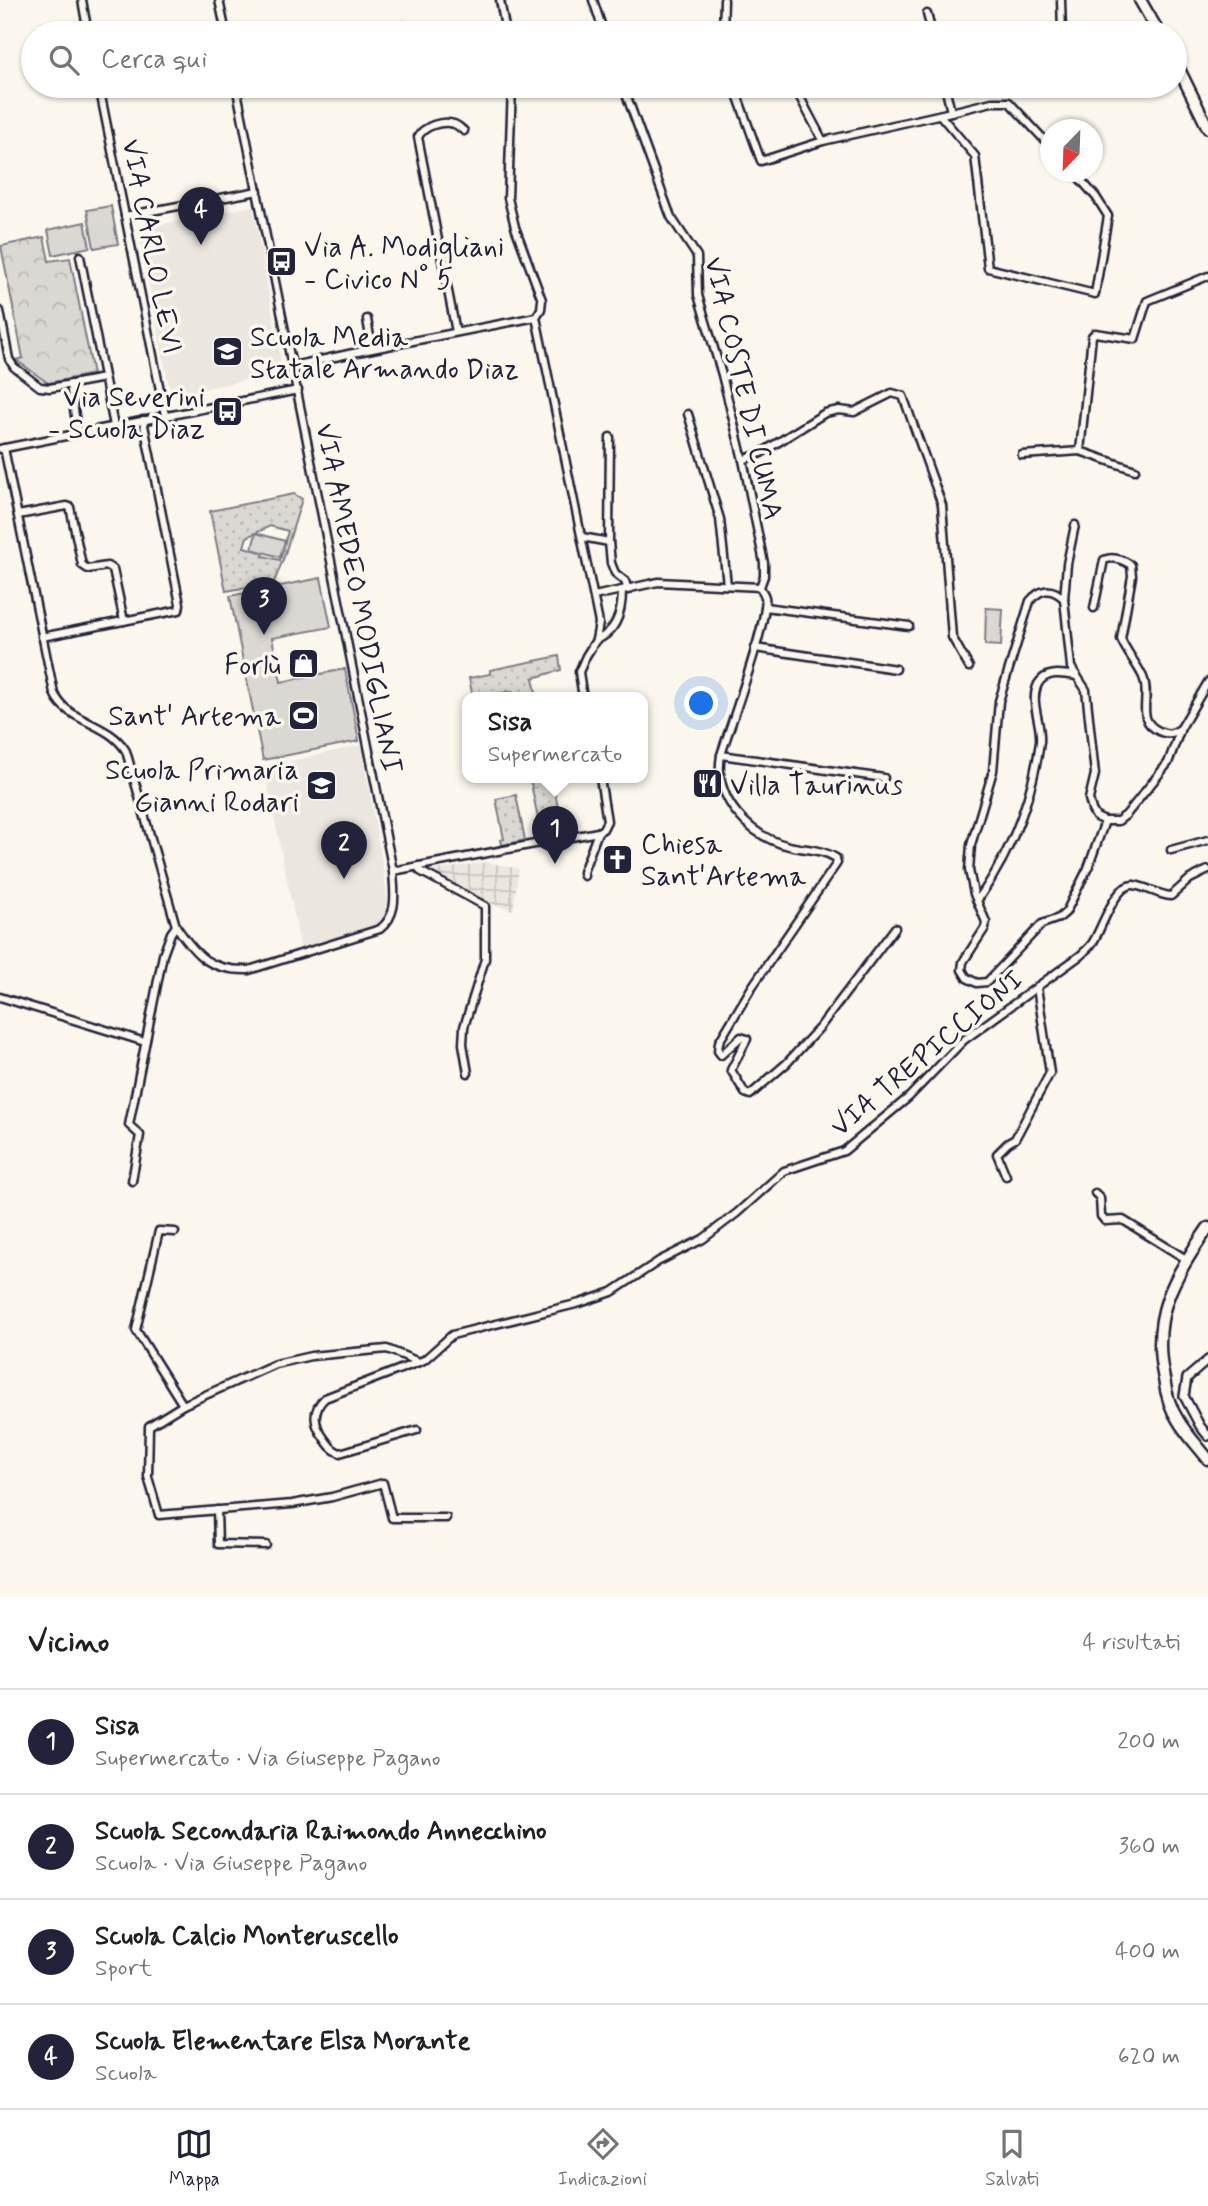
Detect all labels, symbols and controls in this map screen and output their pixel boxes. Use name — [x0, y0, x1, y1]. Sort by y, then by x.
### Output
search box — [21, 21, 1187, 98]
icon: search — [45, 41, 83, 79]
text: Cerca qui — [101, 43, 207, 77]
north arrow — [1040, 119, 1103, 182]
street label: VIA CARLO LEVI — [112, 136, 190, 357]
pin: 4 — [178, 187, 224, 245]
place label: Via A. Modigliani - Civico N° 5 — [304, 230, 504, 299]
bus stop icon: Via A. Modigliani - Civico N° 5 — [264, 245, 298, 279]
street label: VIA COSTE DI CUMA — [694, 253, 791, 524]
place label: Scuola Media Statale Armando Diaz — [250, 320, 519, 389]
school or university icon: Scuola Media Statale Armando Diaz — [210, 335, 244, 369]
place label: Via Severini - Scuola Diaz — [48, 380, 205, 449]
bus stop icon: Via Severini - Scuola Diaz — [211, 395, 245, 429]
street label: VIA AMEDEO MODIGLIANI — [305, 420, 410, 777]
pin: 3 — [241, 577, 287, 635]
shop icon: Forlù — [287, 647, 321, 681]
place label: Forlù — [224, 648, 281, 685]
your location — [684, 686, 718, 720]
popup — [462, 692, 648, 783]
sports icon: Sant' Artema — [287, 698, 321, 732]
place label: Sant' Artema — [108, 699, 281, 736]
text: Sisa — [488, 706, 532, 740]
text: Supermercato — [488, 740, 622, 770]
place label: Scuola Primaria Gianni Rodari — [105, 753, 299, 822]
restaurant icon: Villa Taurinus — [690, 767, 724, 801]
school or university icon: Scuola Primaria Gianni Rodari — [305, 768, 339, 802]
place label: Villa Taurinus — [730, 768, 903, 805]
pin: 1 — [532, 806, 578, 864]
pin: 2 — [321, 821, 367, 879]
place label: Chiesa Sant'Artema — [641, 827, 806, 896]
church icon: Chiesa Sant'Artema — [601, 842, 635, 876]
street label: VIA TREPICCIONI — [823, 962, 1032, 1146]
text: Vicino — [28, 1623, 109, 1662]
text: 4 risultati — [1083, 1628, 1180, 1658]
text: Sisa — [95, 1710, 140, 1744]
text: 1 — [46, 1727, 56, 1757]
text: 200 m — [1117, 1727, 1180, 1757]
text: Supermercato · Via Giuseppe Pagano — [95, 1744, 441, 1774]
text: Scuola Secondaria Raimondo Annecchino — [95, 1815, 546, 1849]
text: 2 — [45, 1832, 57, 1862]
text: 360 m — [1119, 1832, 1180, 1862]
text: Scuola · Via Giuseppe Pagano — [95, 1849, 367, 1879]
text: Scuola Calcio Monteruscello — [95, 1920, 399, 1954]
text: 3 — [46, 1937, 56, 1967]
text: 400 m — [1115, 1937, 1180, 1967]
text: Sport — [95, 1954, 152, 1984]
text: Scuola Elementare Elsa Morante — [95, 2025, 470, 2059]
text: 4 — [44, 2042, 58, 2072]
text: 620 m — [1118, 2042, 1180, 2072]
text: Scuola — [95, 2059, 156, 2089]
tab: Mappa — [169, 2125, 220, 2192]
tab: Indicazioni — [558, 2125, 647, 2192]
tab: Salvati — [985, 2125, 1039, 2192]

